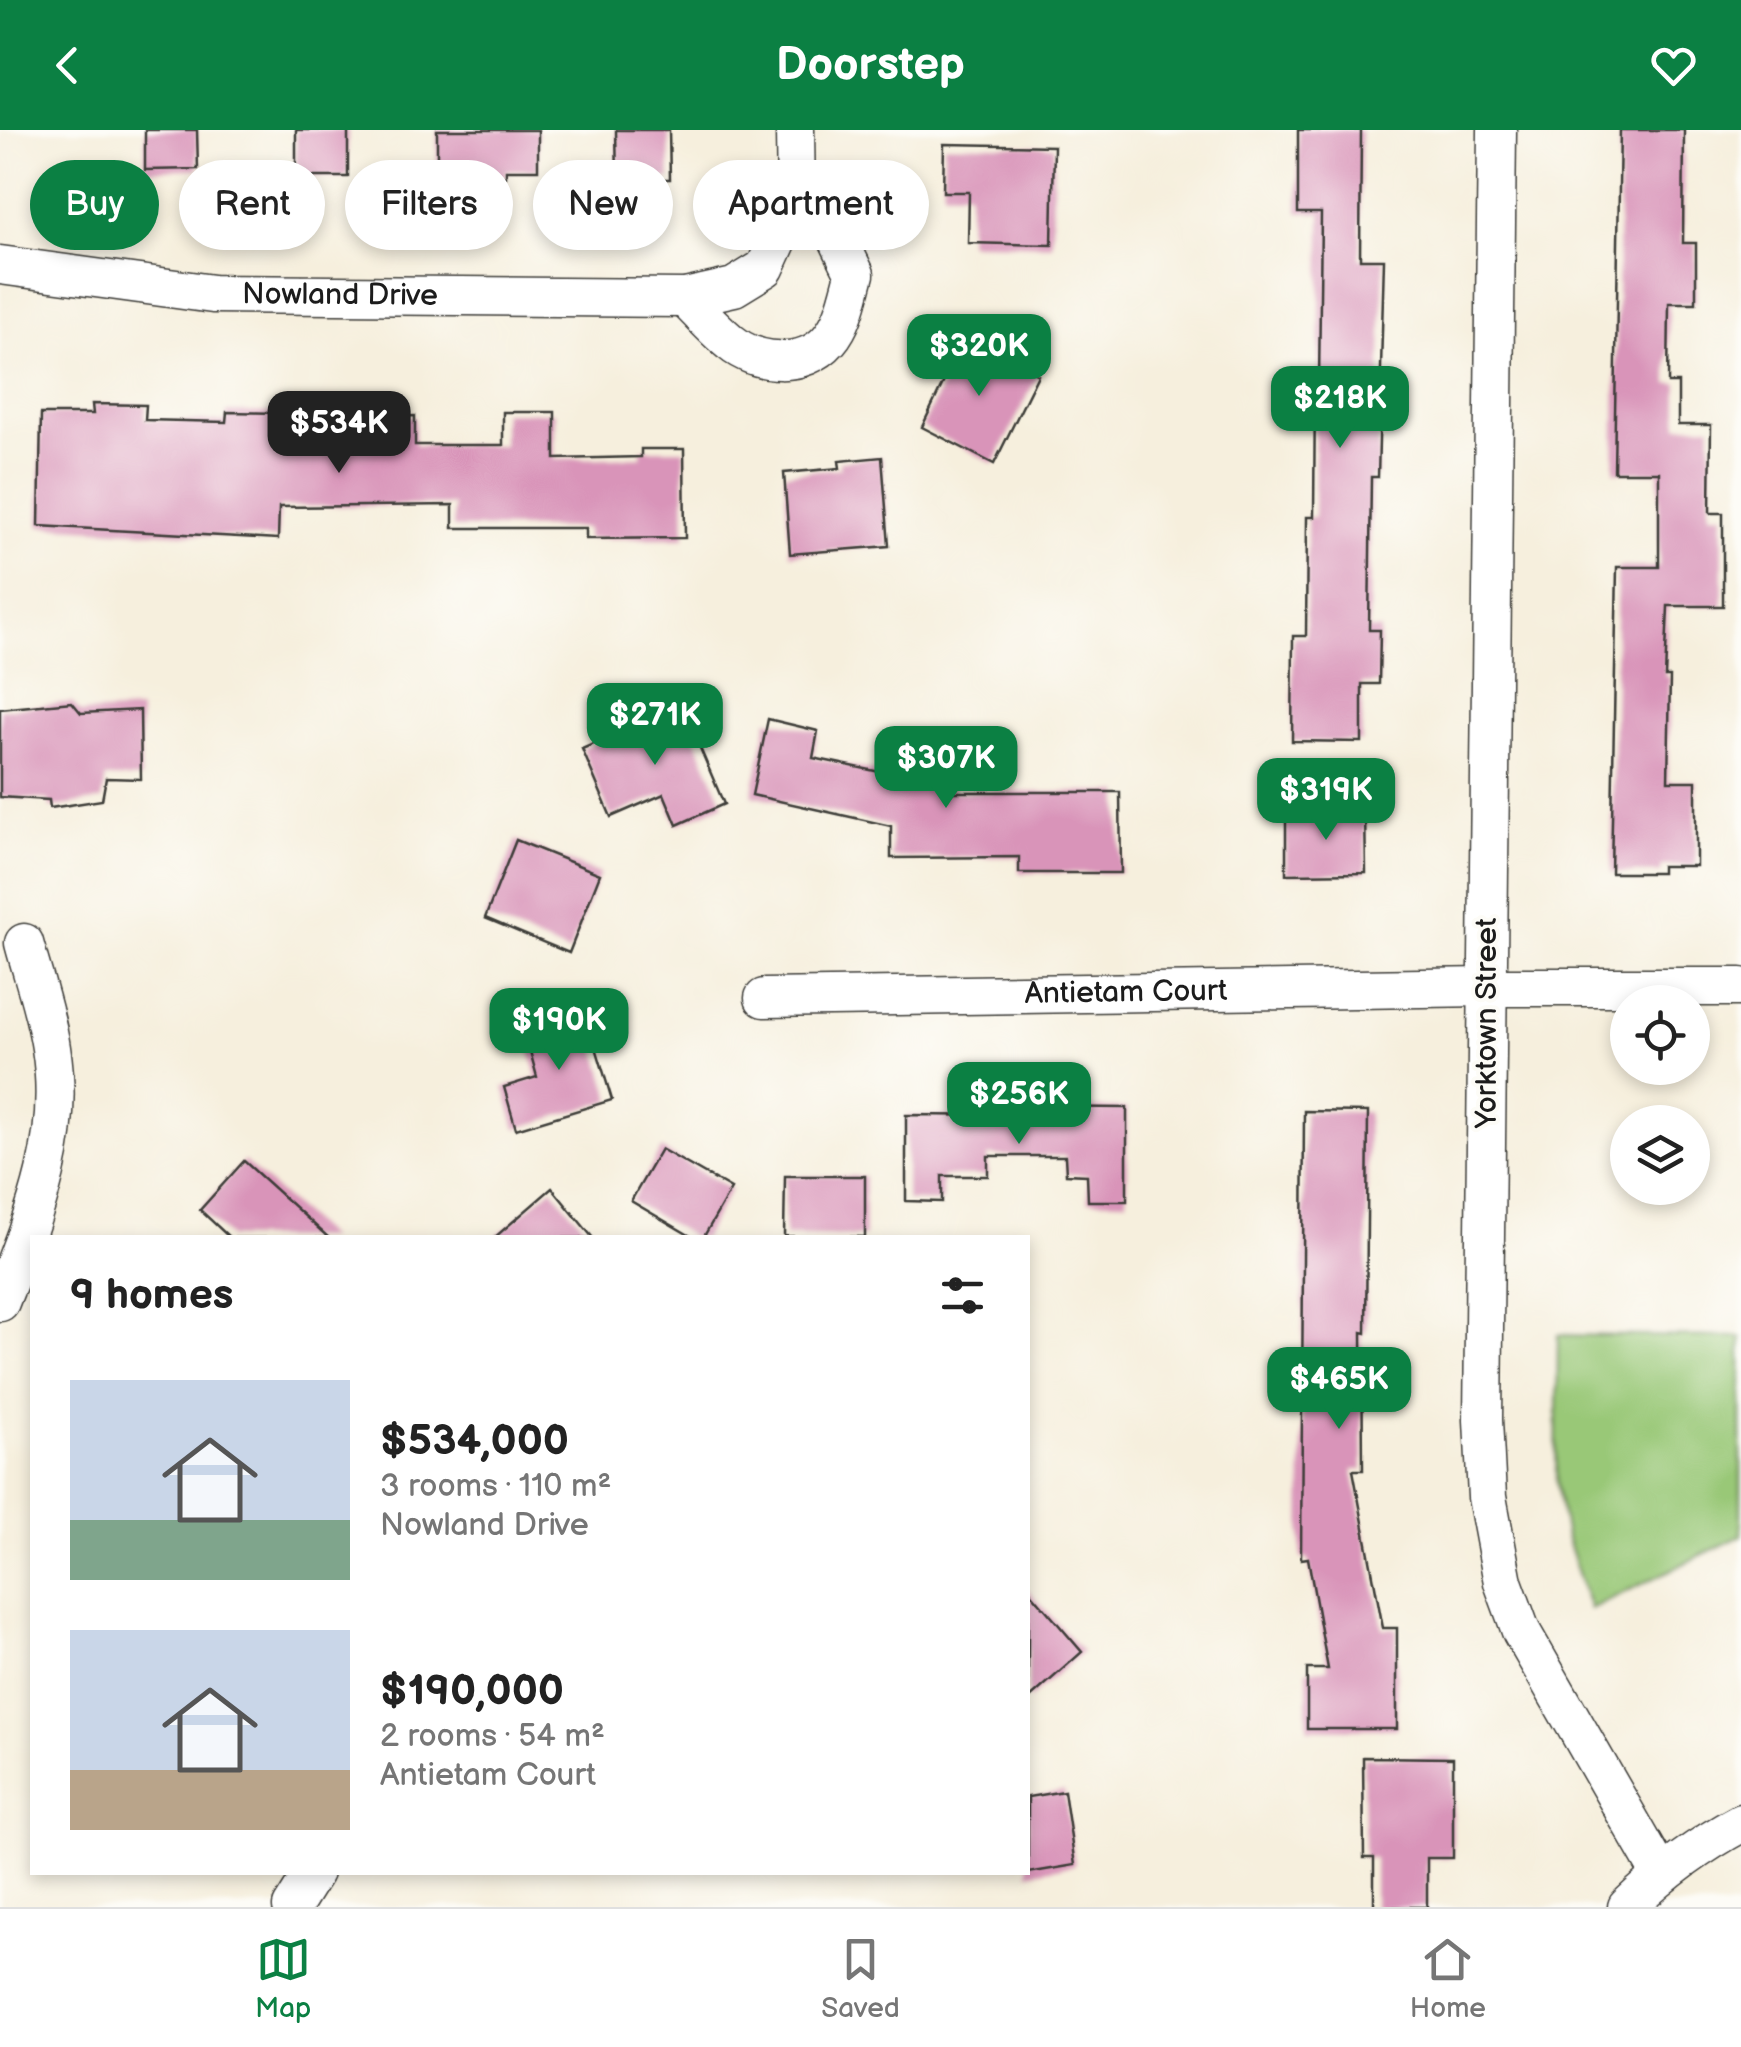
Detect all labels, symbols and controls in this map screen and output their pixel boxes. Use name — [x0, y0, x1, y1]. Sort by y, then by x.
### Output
icon: back — [40, 38, 95, 93]
text: Doorstep — [776, 38, 965, 93]
icon: heart — [1646, 38, 1701, 93]
chip: Buy — [30, 160, 159, 250]
chip: Rent — [179, 160, 325, 250]
chip: Filters — [345, 160, 513, 250]
chip: New — [533, 160, 673, 250]
chip: Apartment — [693, 160, 929, 250]
street label: Nowland Drive — [242, 276, 438, 314]
pin: $320K — [909, 314, 1049, 399]
text: $320K — [929, 327, 1029, 366]
pin: $218K — [1270, 366, 1410, 451]
text: $218K — [1293, 379, 1387, 418]
pin: $534K — [269, 391, 409, 476]
text: $534K — [290, 404, 388, 443]
pin: $271K — [585, 683, 725, 768]
text: $271K — [609, 696, 701, 735]
pin: $307K — [876, 726, 1016, 811]
text: $307K — [896, 739, 996, 778]
pin: $319K — [1256, 758, 1396, 843]
text: $319K — [1279, 771, 1373, 810]
street label: Yorktown Street — [1469, 918, 1505, 1129]
street label: Antietam Court — [1024, 973, 1228, 1012]
map controls — [1610, 985, 1710, 1205]
button: locate — [1610, 985, 1710, 1085]
pin: $190K — [489, 988, 629, 1073]
text: $190K — [511, 1001, 607, 1040]
pin: $256K — [949, 1062, 1089, 1147]
text: $256K — [969, 1075, 1069, 1114]
button: layers — [1610, 1105, 1710, 1205]
icon: filters — [935, 1268, 990, 1323]
text: 9 homes — [70, 1270, 233, 1321]
pin: $465K — [1269, 1347, 1409, 1432]
text: $465K — [1289, 1360, 1389, 1399]
text: $534,000 — [380, 1416, 569, 1467]
icon: home — [150, 1420, 270, 1540]
text: 3 rooms · 110 m² — [380, 1467, 611, 1506]
text: Nowland Drive — [380, 1506, 589, 1545]
text: $190,000 — [380, 1666, 564, 1717]
icon: home — [150, 1670, 270, 1790]
text: 2 rooms · 54 m² — [380, 1717, 605, 1756]
text: Antietam Court — [380, 1756, 596, 1795]
tab: Map — [255, 1932, 311, 2025]
tab: Saved — [821, 1932, 900, 2025]
tab: Home — [1410, 1932, 1486, 2025]

